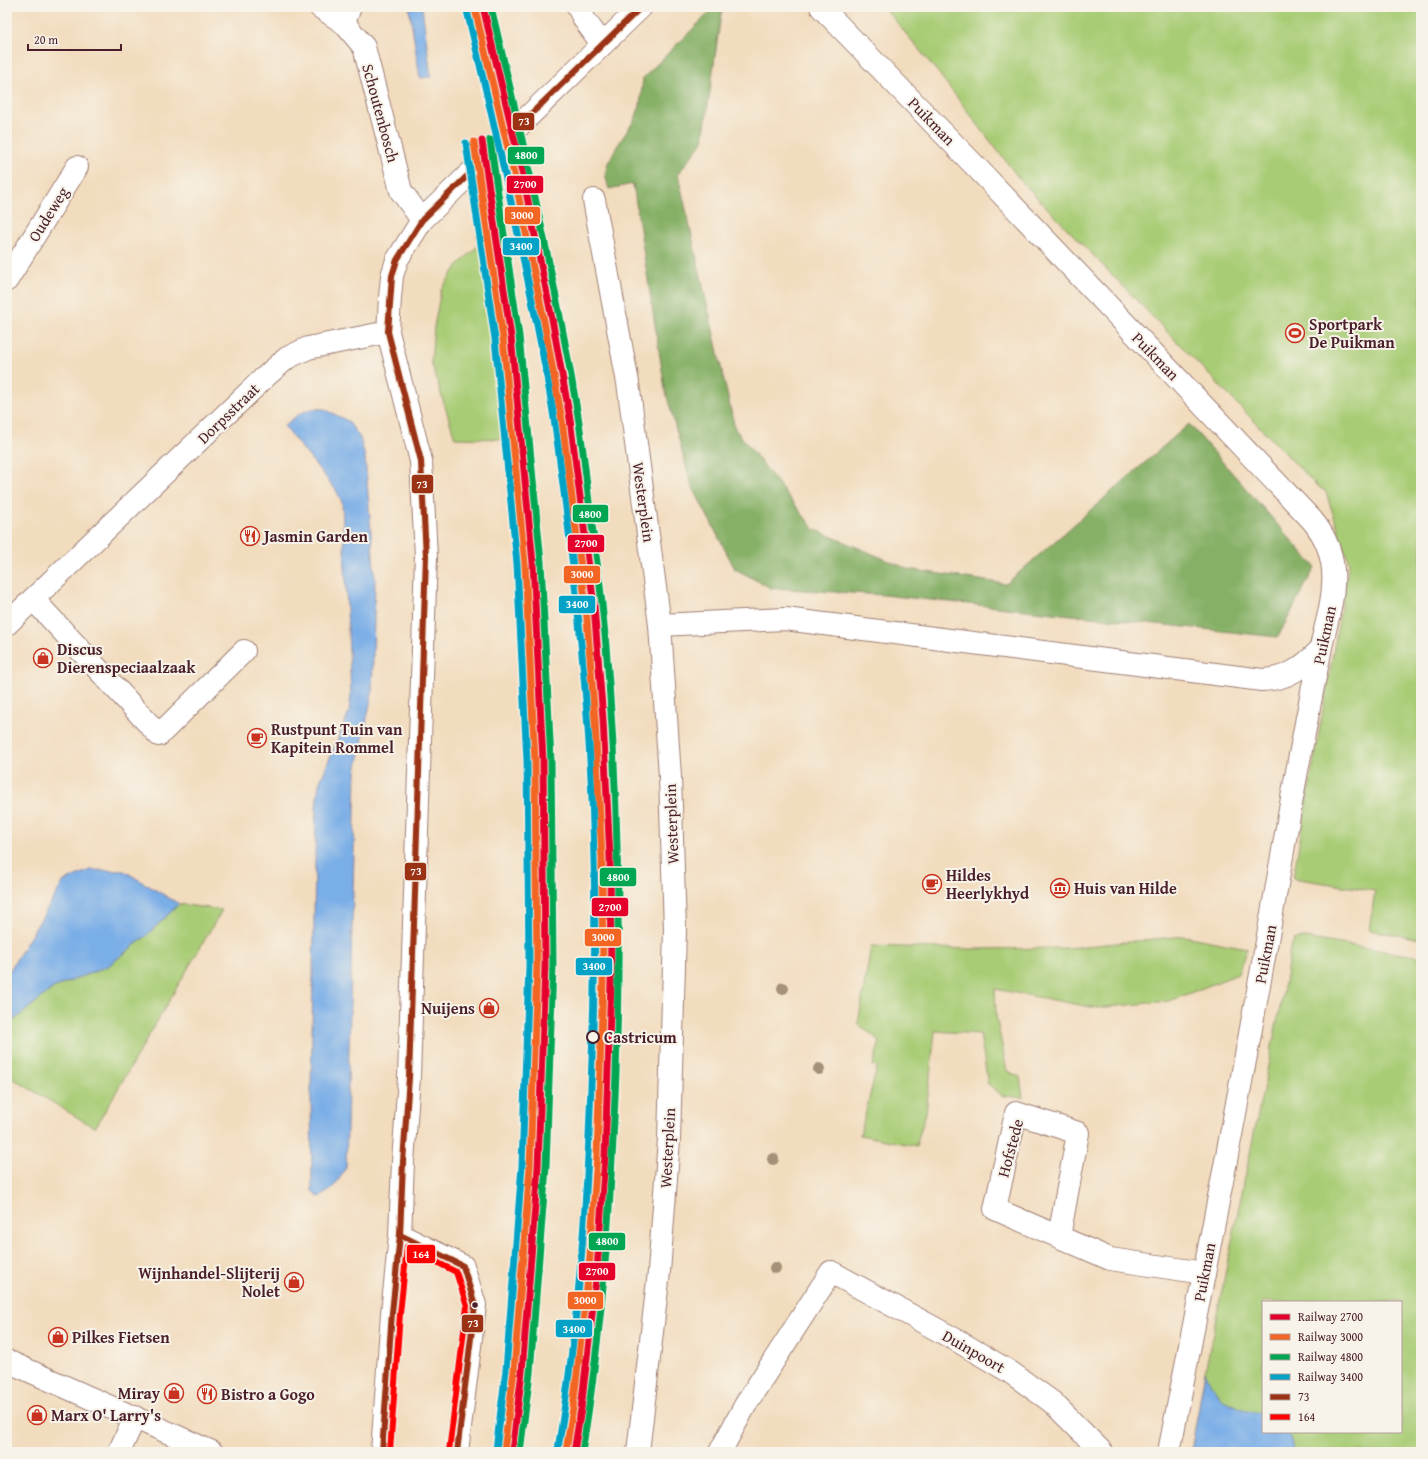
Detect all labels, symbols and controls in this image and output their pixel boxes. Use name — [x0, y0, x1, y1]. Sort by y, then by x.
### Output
scale bar — [28, 26, 121, 52]
text: 20 m — [34, 31, 58, 48]
street label: Schoutenbosch — [356, 61, 406, 165]
street label: Puikman — [903, 91, 961, 151]
line badge: 73 — [512, 112, 535, 131]
text: 73 — [518, 113, 530, 129]
line badge: 4800 — [507, 146, 545, 165]
text: 4800 — [515, 147, 538, 163]
line badge: 2700 — [506, 175, 544, 194]
text: 2700 — [514, 176, 537, 192]
street label: Oudeweg — [22, 182, 74, 246]
line badge: 3000 — [504, 206, 541, 225]
text: 3000 — [511, 207, 534, 223]
line badge: 3400 — [502, 237, 540, 256]
text: 3400 — [510, 238, 533, 254]
place label: Sportpark De Puikman — [1309, 312, 1395, 354]
sports icon: Sportpark De Puikman — [1284, 322, 1306, 344]
street label: Puikman — [1127, 326, 1185, 386]
street label: Dorpsstraat — [191, 377, 265, 449]
street label: Westerplein — [627, 460, 662, 544]
line badge: 73 — [411, 474, 434, 494]
text: 73 — [416, 476, 428, 492]
line badge: 4800 — [572, 504, 609, 523]
text: 4800 — [579, 506, 602, 522]
place label: Jasmin Garden — [261, 524, 368, 548]
restaurant icon: Jasmin Garden — [239, 525, 261, 547]
line badge: 2700 — [567, 534, 605, 553]
text: 2700 — [575, 535, 598, 551]
line badge: 3000 — [563, 565, 601, 584]
text: 3000 — [571, 566, 594, 582]
line badge: 3400 — [558, 595, 596, 614]
text: 3400 — [566, 596, 589, 612]
street label: Puikman — [1306, 603, 1342, 667]
place label: Discus Dierenspeciaalzaak — [57, 637, 196, 679]
shop icon: Discus Dierenspeciaalzaak — [32, 647, 54, 669]
place label: Rustpunt Tuin van Kapitein Rommel — [271, 717, 403, 759]
cafe icon: Rustpunt Tuin van Kapitein Rommel — [246, 727, 268, 749]
street label: Westerplein — [658, 783, 684, 865]
line badge: 73 — [404, 862, 427, 881]
text: 73 — [410, 863, 422, 879]
place label: Hildes Heerlykhyd — [946, 863, 1030, 905]
line badge: 4800 — [599, 867, 637, 887]
text: 4800 — [607, 869, 630, 885]
cafe icon: Hildes Heerlykhyd — [921, 873, 943, 895]
place label: Huis van Hilde — [1074, 876, 1177, 900]
museum icon: Huis van Hilde — [1049, 877, 1071, 899]
line badge: 2700 — [591, 897, 629, 917]
text: 2700 — [599, 899, 622, 915]
street label: Puikman — [1248, 922, 1282, 985]
line badge: 3000 — [584, 928, 622, 947]
text: 3000 — [592, 929, 615, 945]
line badge: 3400 — [575, 957, 613, 976]
text: 3400 — [583, 958, 606, 974]
place label: Nuijens — [421, 996, 475, 1020]
shop icon: Nuijens — [478, 997, 500, 1019]
place label: Castricum — [604, 1025, 677, 1049]
marker: Castricum — [586, 1030, 600, 1044]
street label: Westerplein — [653, 1107, 681, 1189]
street label: Hofstede — [991, 1116, 1029, 1180]
line badge: 4800 — [588, 1232, 626, 1251]
text: 4800 — [596, 1233, 619, 1249]
street label: Puikman — [1187, 1240, 1221, 1303]
line badge: 164 — [406, 1244, 436, 1264]
text: 164 — [412, 1246, 430, 1262]
place label: Wijnhandel-Slijterij Nolet — [138, 1261, 280, 1303]
line badge: 2700 — [578, 1262, 616, 1281]
text: 2700 — [586, 1263, 609, 1279]
shop icon: Wijnhandel-Slijterij Nolet — [283, 1271, 305, 1293]
line badge: 3000 — [567, 1291, 604, 1310]
text: 3000 — [574, 1292, 597, 1308]
unlabelled marker — [470, 1300, 480, 1310]
legend — [1262, 1301, 1402, 1433]
text: Railway 2700 — [1298, 1308, 1363, 1325]
line badge: 73 — [461, 1314, 484, 1333]
text: 73 — [467, 1315, 479, 1331]
line badge: 3400 — [555, 1319, 593, 1338]
text: 3400 — [563, 1321, 586, 1337]
street label: Duinpoort — [938, 1323, 1010, 1379]
place label: Pilkes Fietsen — [72, 1325, 170, 1349]
shop icon: Pilkes Fietsen — [47, 1326, 69, 1348]
text: Railway 3000 — [1298, 1328, 1363, 1345]
text: Railway 4800 — [1298, 1348, 1363, 1365]
text: Railway 3400 — [1298, 1368, 1363, 1385]
place label: Miray — [118, 1381, 161, 1405]
shop icon: Miray — [163, 1382, 185, 1404]
place label: Bistro a Gogo — [221, 1382, 315, 1406]
restaurant icon: Bistro a Gogo — [196, 1383, 218, 1405]
text: 73 — [1298, 1388, 1310, 1405]
place label: Marx O' Larry's — [51, 1403, 161, 1427]
shop icon: Marx O' Larry's — [26, 1404, 48, 1426]
text: 164 — [1298, 1408, 1316, 1425]

